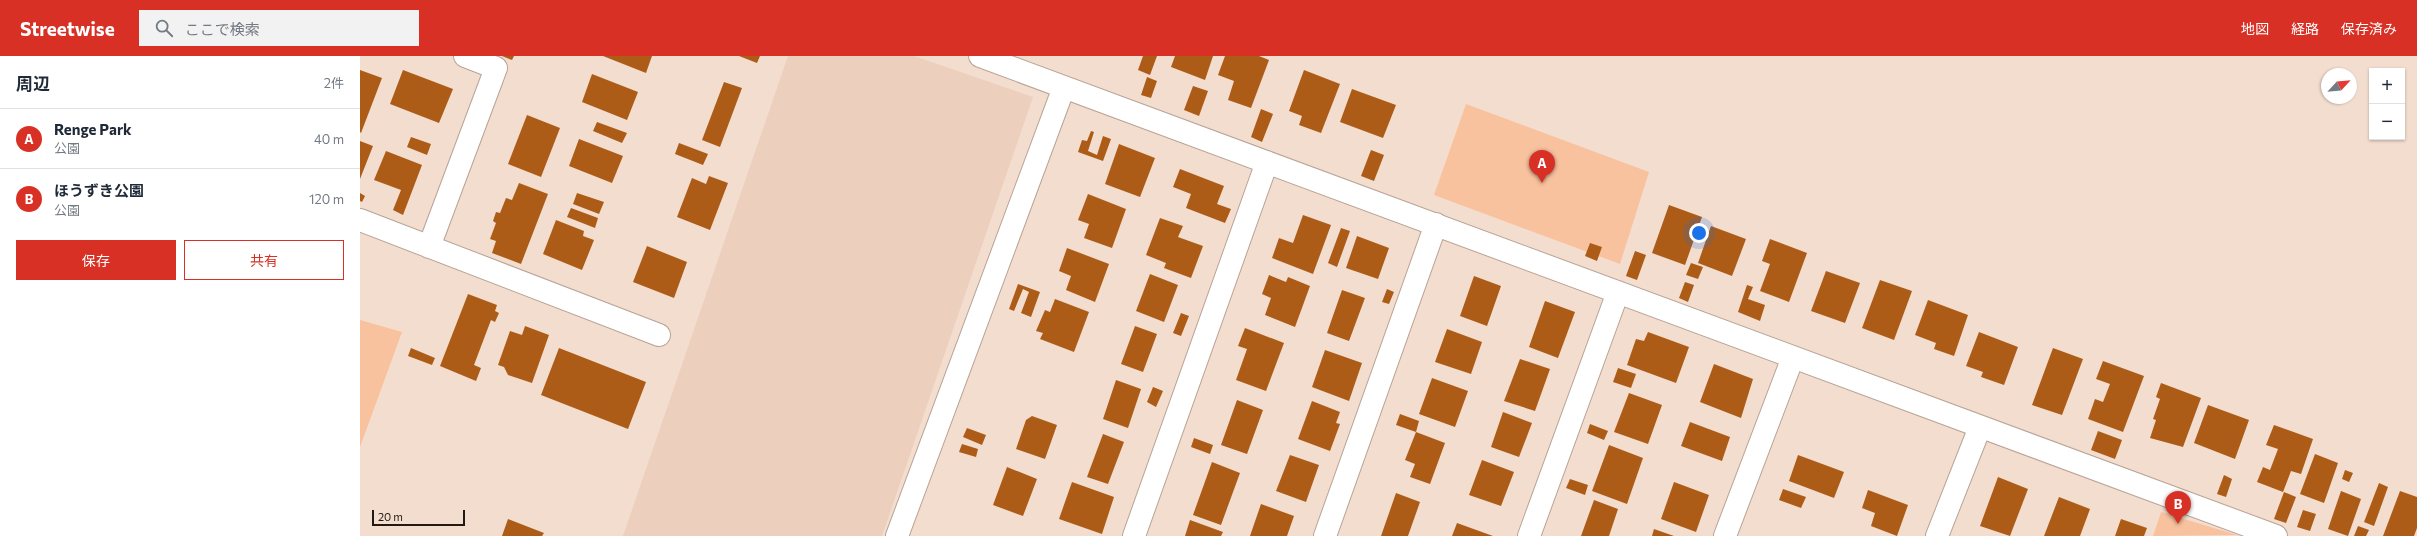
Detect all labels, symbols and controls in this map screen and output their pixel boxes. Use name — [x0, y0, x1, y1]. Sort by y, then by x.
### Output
search box — [139, 10, 419, 46]
text: Streetwise — [20, 17, 115, 40]
icon: search — [153, 17, 175, 39]
text: ここで検索 — [185, 20, 260, 38]
text: 地図 — [2241, 20, 2269, 37]
text: 経路 — [2291, 20, 2319, 37]
text: 保存済み — [2341, 20, 2397, 37]
north arrow — [2321, 68, 2357, 104]
map controls — [2369, 68, 2405, 140]
button: + — [2369, 68, 2405, 104]
text: 周辺 — [16, 73, 50, 94]
text: 2件 — [324, 75, 344, 91]
button: − — [2369, 104, 2405, 140]
text: Renge Park — [54, 120, 132, 138]
text: A — [24, 131, 34, 147]
text: 40 m — [314, 131, 344, 147]
text: 公園 — [54, 140, 80, 156]
pin: A — [1529, 150, 1555, 183]
text: ほうずき公園 — [54, 181, 144, 199]
text: B — [25, 191, 33, 207]
text: 120 m — [309, 191, 344, 207]
text: 公園 — [54, 202, 80, 218]
your location — [1689, 223, 1709, 243]
button: 保存 — [16, 240, 176, 280]
button: 共有 — [184, 240, 344, 280]
pin: B — [2165, 491, 2191, 524]
scale bar — [372, 508, 465, 527]
text: 20 m — [378, 510, 403, 523]

